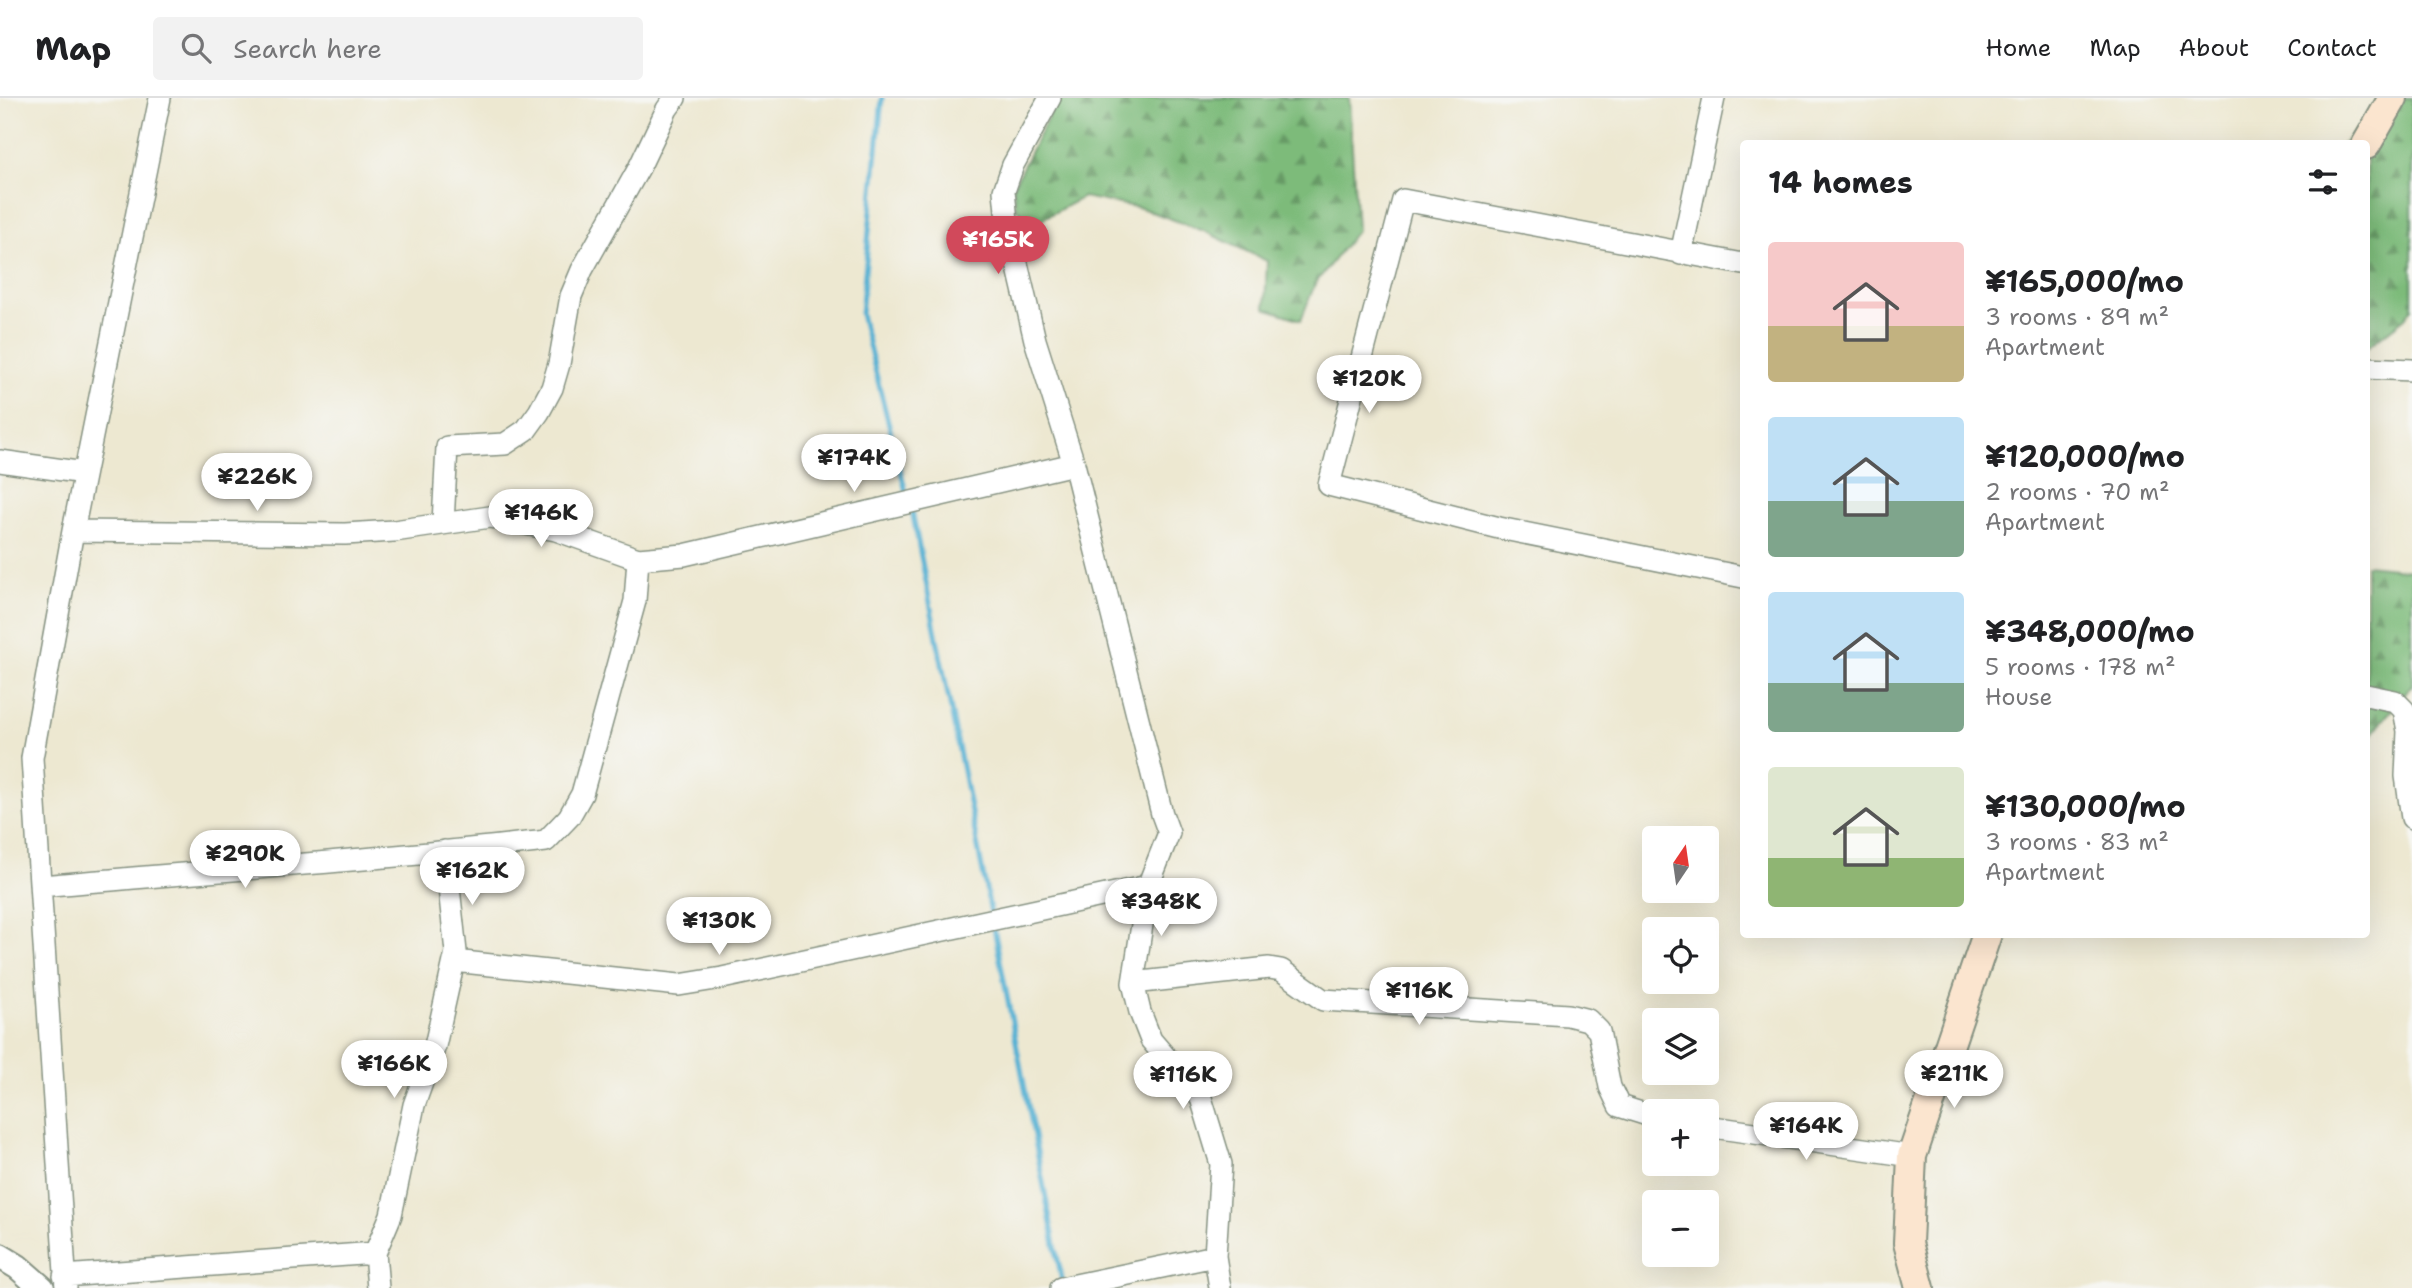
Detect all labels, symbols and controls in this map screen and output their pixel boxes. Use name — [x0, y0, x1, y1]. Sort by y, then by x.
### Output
search box — [153, 17, 643, 80]
text: Map — [35, 26, 111, 71]
icon: search — [177, 29, 215, 67]
text: Search here — [233, 31, 382, 66]
text: Home — [1985, 32, 2051, 64]
text: Map — [2089, 32, 2141, 64]
text: About — [2179, 32, 2249, 64]
text: Contact — [2287, 32, 2377, 64]
text: 14 homes — [1768, 162, 1913, 203]
icon: filters — [2304, 163, 2342, 201]
pin: ¥165K — [949, 216, 1047, 276]
text: ¥165K — [962, 224, 1034, 254]
text: ¥165,000/mo — [1985, 261, 2184, 302]
icon: home — [1824, 270, 1908, 354]
text: 3 rooms · 89 m² — [1985, 302, 2169, 332]
text: Apartment — [1985, 332, 2105, 362]
pin: ¥120K — [1320, 356, 1418, 415]
text: ¥120K — [1333, 363, 1405, 393]
pin: ¥174K — [805, 434, 903, 494]
text: ¥120,000/mo — [1985, 436, 2185, 477]
text: ¥174K — [817, 442, 891, 472]
icon: home — [1824, 445, 1908, 529]
pin: ¥226K — [208, 454, 306, 513]
text: ¥226K — [217, 461, 297, 491]
text: 2 rooms · 70 m² — [1985, 477, 2170, 507]
pin: ¥146K — [492, 490, 590, 549]
text: ¥146K — [504, 497, 578, 527]
text: Apartment — [1985, 507, 2105, 537]
text: ¥348,000/mo — [1985, 611, 2195, 652]
icon: home — [1824, 620, 1908, 704]
text: 5 rooms · 178 m² — [1985, 652, 2176, 682]
text: House — [1985, 682, 2053, 712]
text: ¥130,000/mo — [1985, 786, 2186, 827]
icon: home — [1824, 795, 1908, 879]
north arrow — [1642, 826, 1718, 903]
map controls — [1642, 826, 1719, 1267]
text: 3 rooms · 83 m² — [1985, 827, 2169, 857]
pin: ¥290K — [196, 830, 294, 890]
text: ¥290K — [206, 838, 284, 868]
pin: ¥162K — [423, 848, 521, 907]
text: ¥162K — [436, 855, 508, 885]
text: Apartment — [1985, 857, 2105, 887]
pin: ¥348K — [1112, 878, 1210, 938]
text: ¥348K — [1121, 886, 1201, 916]
pin: ¥130K — [670, 898, 768, 957]
text: ¥130K — [682, 905, 756, 935]
button: locate — [1642, 917, 1719, 994]
pin: ¥116K — [1370, 968, 1468, 1027]
text: ¥116K — [1385, 975, 1453, 1005]
button: layers — [1642, 1008, 1719, 1085]
pin: ¥166K — [345, 1040, 443, 1100]
text: ¥166K — [357, 1048, 431, 1078]
pin: ¥211K — [1905, 1051, 2003, 1110]
pin: ¥116K — [1134, 1052, 1232, 1111]
text: ¥211K — [1920, 1058, 1988, 1088]
text: ¥116K — [1149, 1059, 1217, 1089]
button: + — [1642, 1099, 1719, 1176]
pin: ¥164K — [1757, 1102, 1855, 1162]
text: ¥164K — [1769, 1110, 1843, 1140]
button: − — [1642, 1190, 1719, 1267]

